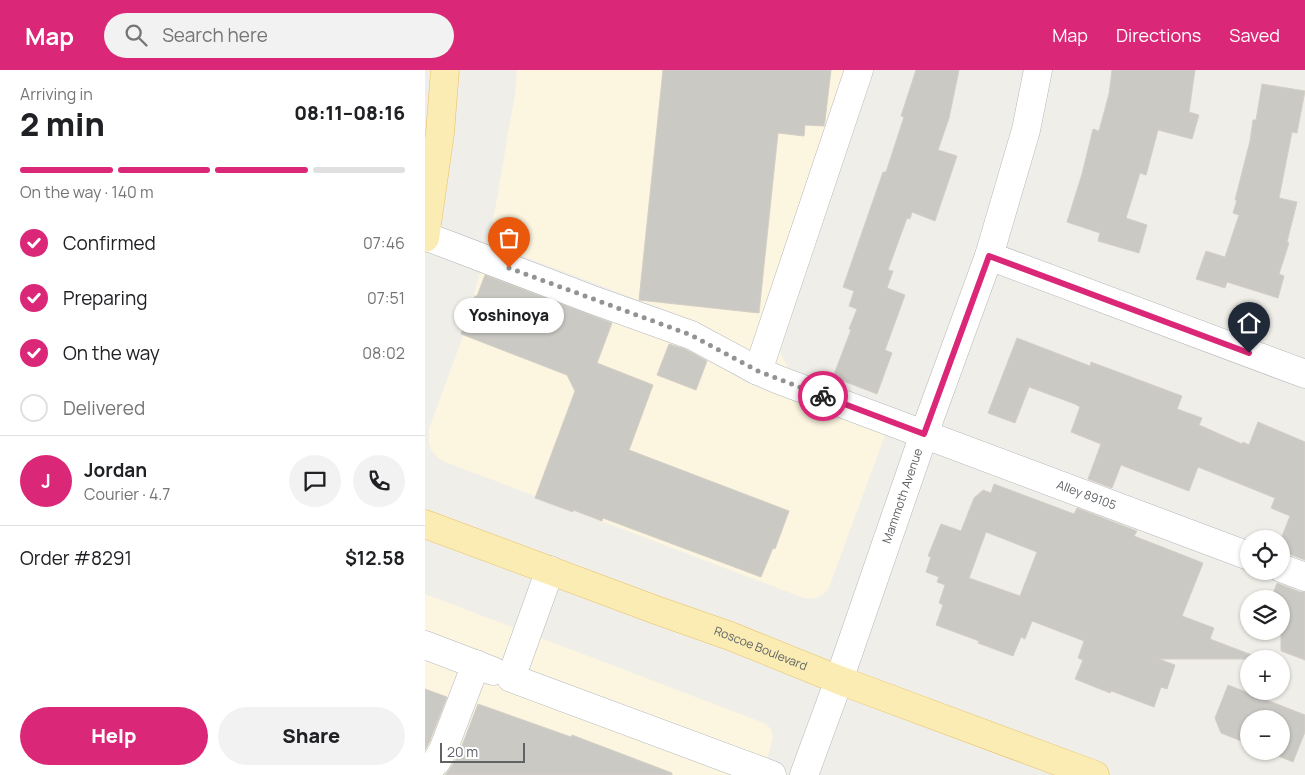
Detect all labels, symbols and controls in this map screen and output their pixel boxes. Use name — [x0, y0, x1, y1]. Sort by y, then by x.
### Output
search box — [104, 13, 454, 58]
text: Map — [25, 19, 74, 52]
icon: search — [122, 21, 150, 49]
text: Search here — [162, 22, 268, 48]
text: Map — [1052, 23, 1088, 47]
text: Directions — [1116, 23, 1201, 47]
text: Saved — [1229, 23, 1280, 47]
text: Arriving in — [20, 83, 93, 105]
text: 08:11–08:16 — [294, 100, 405, 126]
text: 2 min — [20, 102, 105, 146]
text: On the way · 140 m — [20, 181, 154, 203]
pin — [488, 217, 530, 268]
icon: bag — [495, 224, 523, 252]
icon: check — [20, 229, 48, 257]
text: Confirmed — [63, 230, 156, 256]
text: 07:46 — [363, 232, 405, 254]
icon: check — [20, 284, 48, 312]
text: Preparing — [63, 285, 148, 311]
text: 07:51 — [367, 287, 405, 309]
callout: Yoshinoya — [454, 298, 564, 333]
pin — [1228, 302, 1270, 353]
text: Yoshinoya — [469, 304, 549, 326]
icon: home — [1235, 309, 1263, 337]
icon: check — [20, 339, 48, 367]
text: On the way — [63, 340, 160, 366]
text: 08:02 — [362, 342, 405, 364]
courier — [798, 371, 848, 421]
icon: bike — [809, 382, 837, 410]
text: Delivered — [63, 395, 145, 421]
street label: Mammoth Avenue — [878, 446, 926, 546]
button: chat — [289, 455, 341, 507]
button: phone — [353, 455, 405, 507]
text: Jordan — [84, 457, 147, 483]
text: J — [41, 468, 51, 494]
street label: Alley 89105 — [1054, 476, 1119, 514]
text: Courier · 4.7 — [84, 483, 170, 505]
map controls — [1240, 530, 1290, 760]
button: locate — [1240, 530, 1290, 580]
text: Order #8291 — [20, 545, 132, 571]
text: $12.58 — [345, 545, 405, 571]
button: layers — [1240, 590, 1290, 640]
street label: Roscoe Boulevard — [712, 622, 810, 674]
button: + — [1240, 650, 1290, 700]
button: Help — [20, 707, 208, 765]
button: Share — [218, 707, 405, 765]
button: − — [1240, 710, 1290, 760]
scale bar — [440, 740, 525, 763]
text: 20 m — [447, 742, 478, 761]

